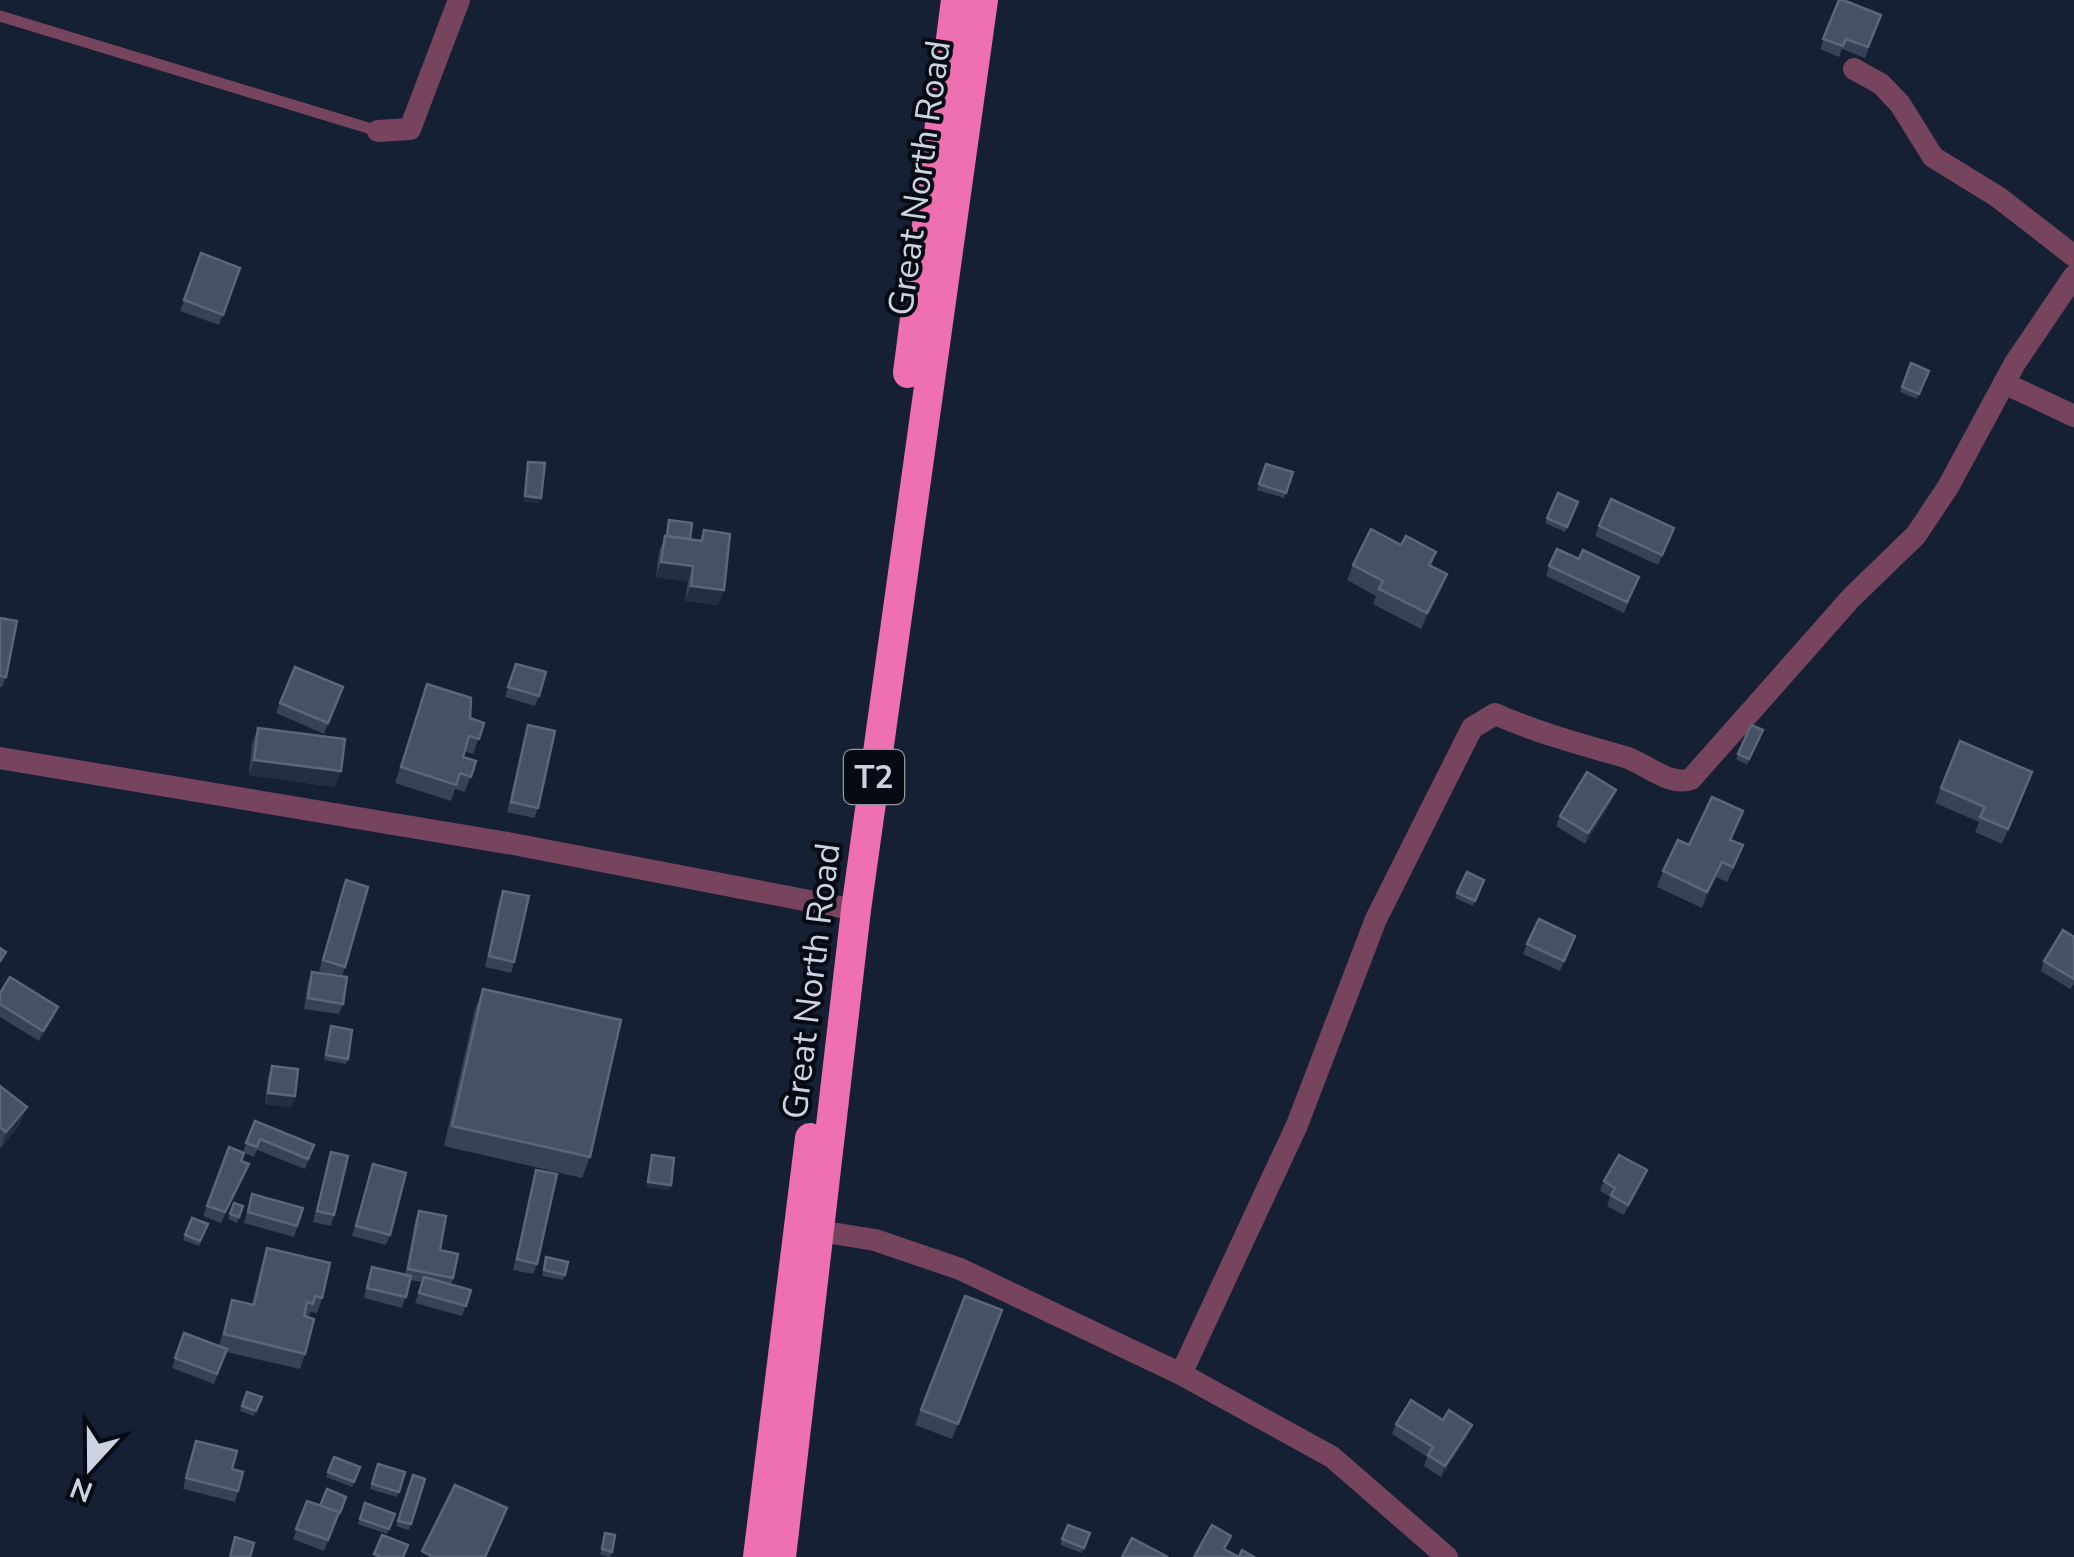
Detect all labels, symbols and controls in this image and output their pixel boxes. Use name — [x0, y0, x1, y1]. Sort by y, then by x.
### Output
street label: Great North Road — [877, 37, 962, 319]
road number: T2 — [844, 750, 904, 804]
street label: Great North Road — [771, 840, 852, 1122]
north arrow — [40, 1417, 140, 1517]
text: N — [65, 1468, 98, 1511]

